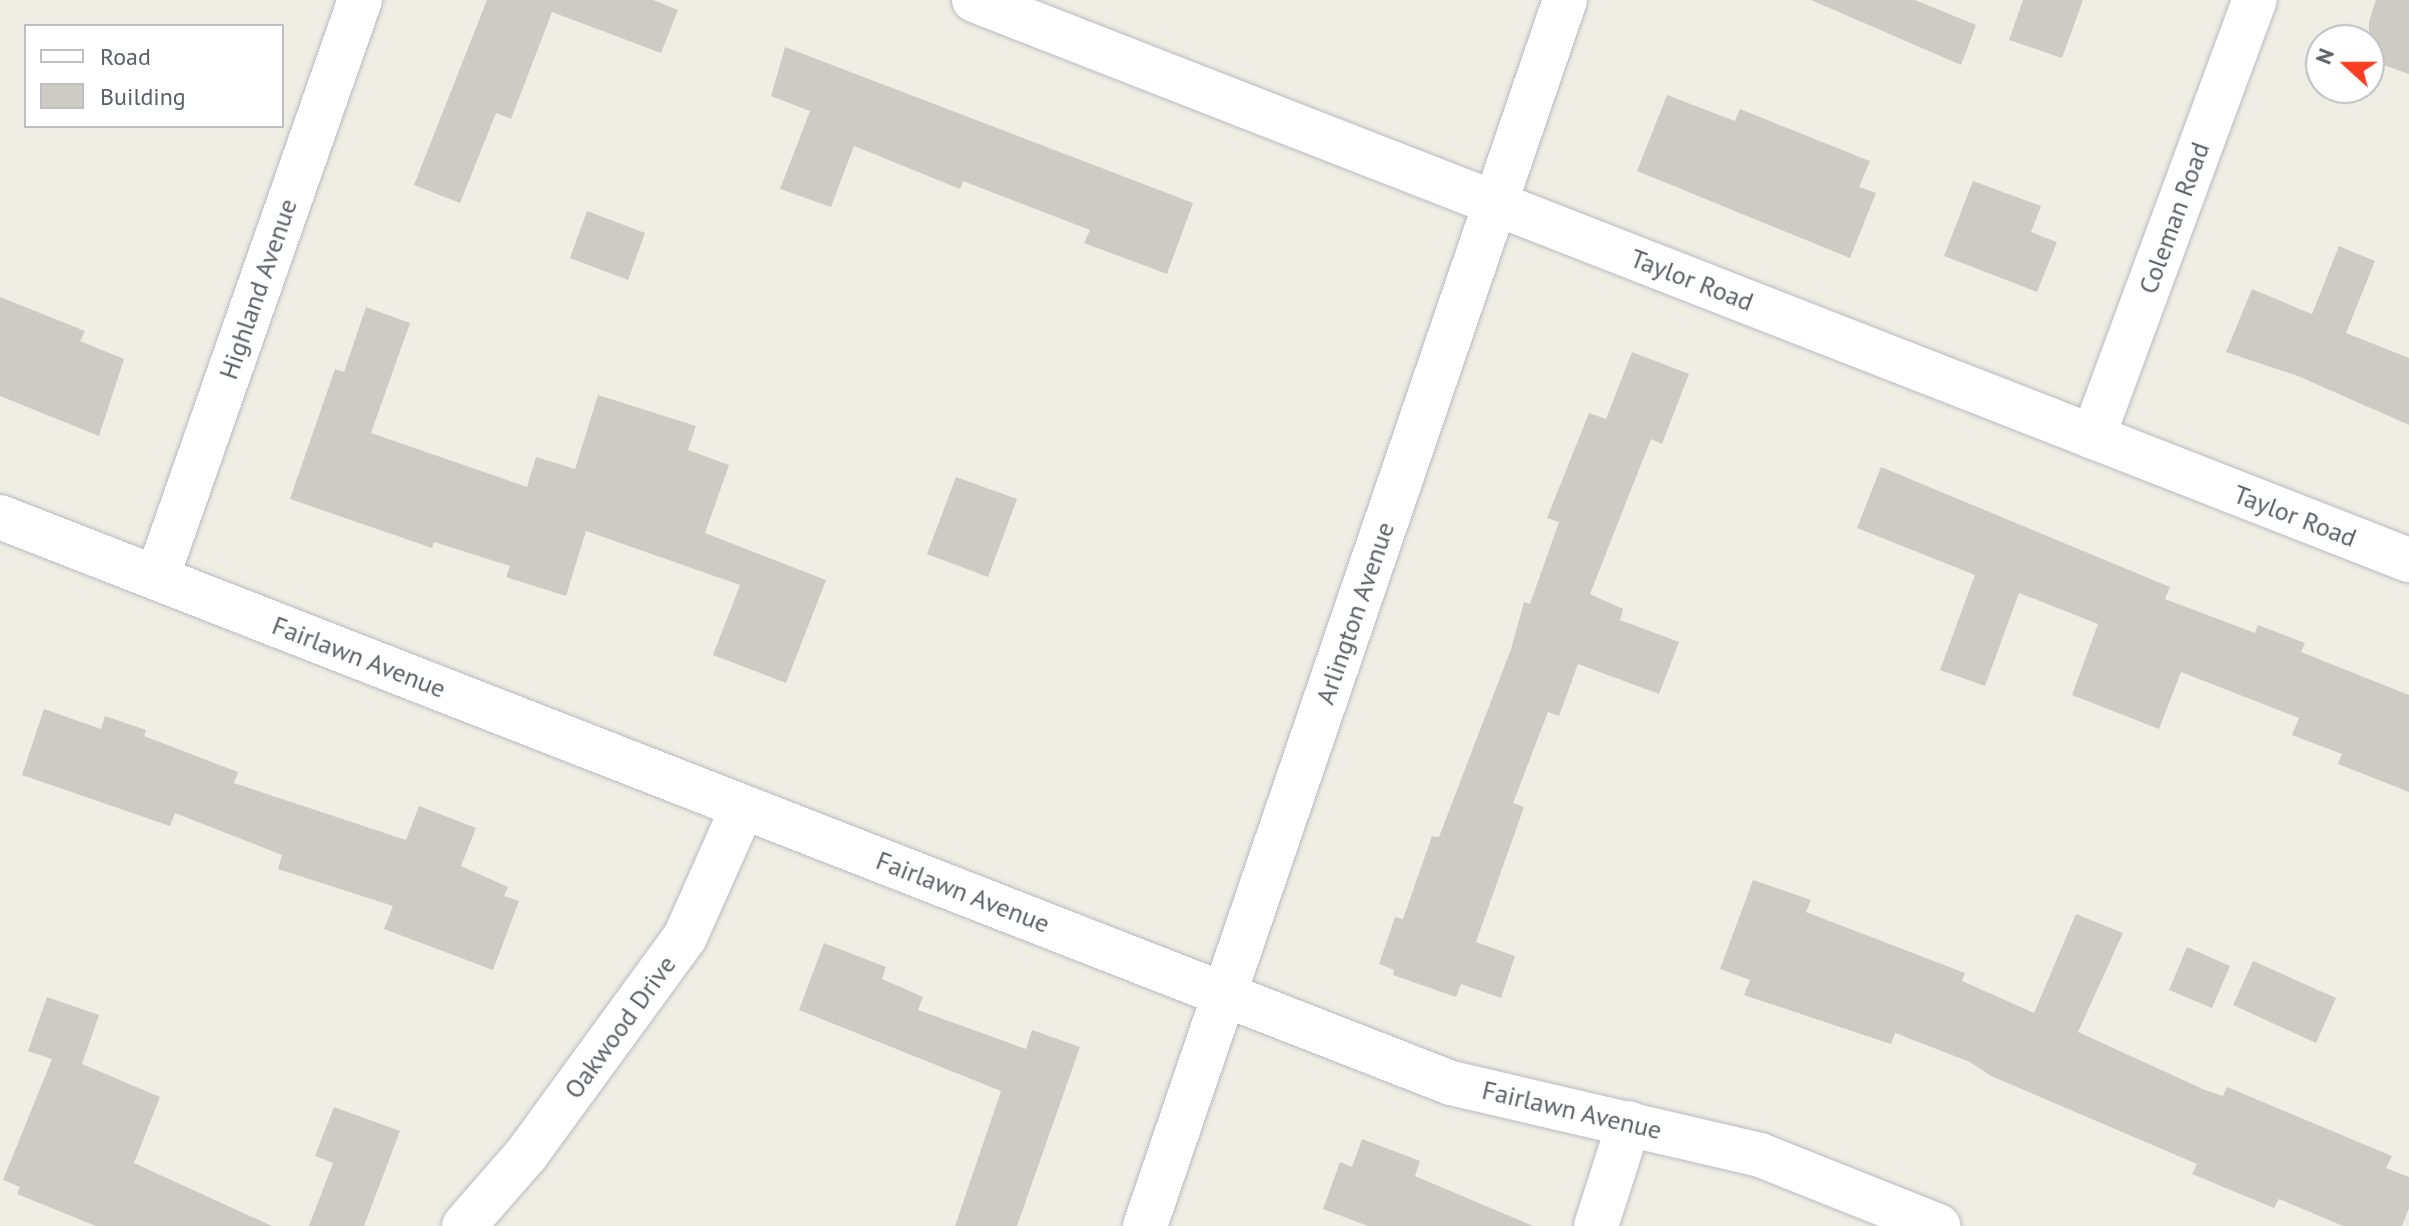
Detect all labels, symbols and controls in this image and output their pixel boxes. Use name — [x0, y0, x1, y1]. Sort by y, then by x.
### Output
legend — [24, 24, 284, 128]
north arrow — [2305, 24, 2385, 104]
text: Road — [100, 41, 151, 72]
text: N — [2309, 44, 2340, 68]
text: Building — [100, 81, 186, 112]
street label: Coleman Road — [2132, 138, 2216, 298]
street label: Highland Avenue — [212, 194, 304, 384]
street label: Taylor Road — [1626, 242, 1758, 318]
street label: Taylor Road — [2229, 478, 2361, 554]
street label: Arlington Avenue — [1309, 517, 1401, 709]
street label: Fairlawn Avenue — [267, 609, 451, 705]
street label: Fairlawn Avenue — [871, 844, 1055, 940]
street label: Oakwood Drive — [558, 949, 682, 1105]
street label: Fairlawn Avenue — [1479, 1074, 1665, 1146]

